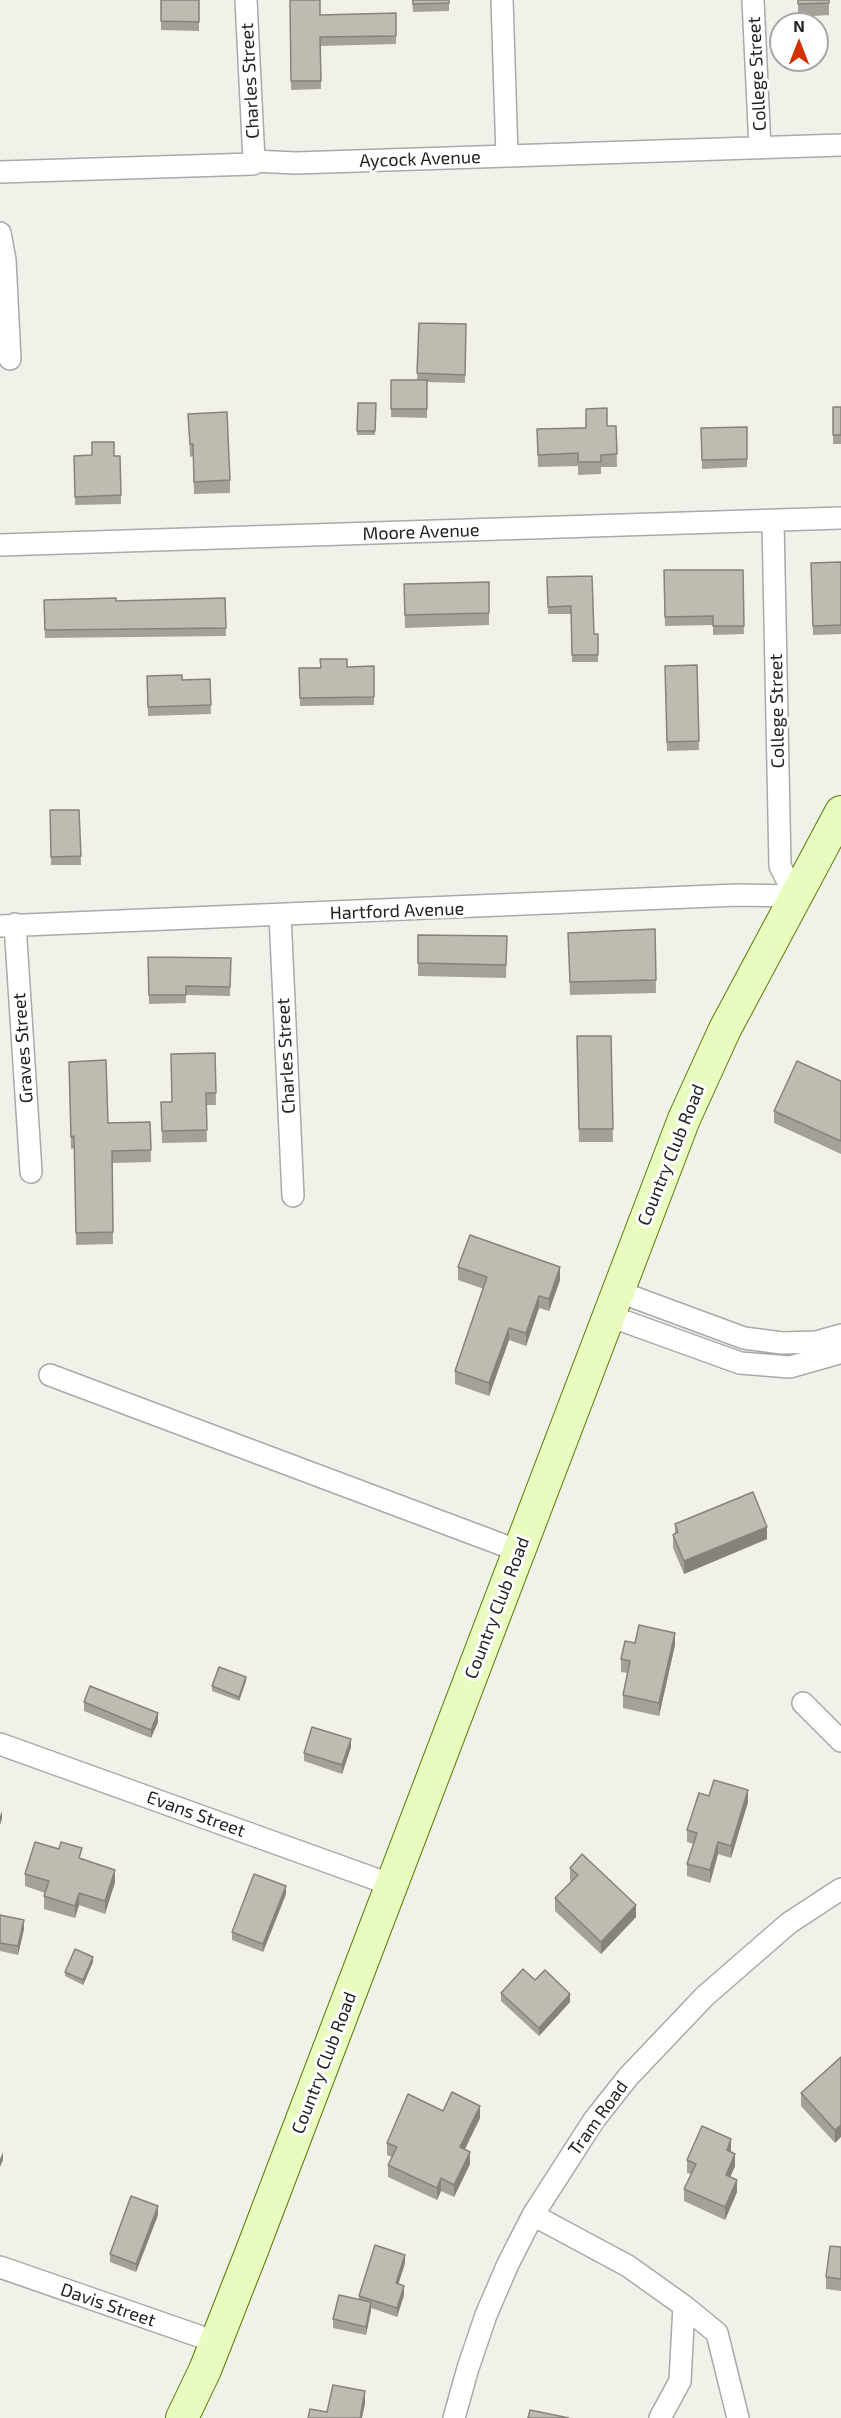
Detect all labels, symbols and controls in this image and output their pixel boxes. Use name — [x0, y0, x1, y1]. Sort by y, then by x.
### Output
north arrow — [769, 12, 829, 72]
street label: College Street — [743, 16, 771, 132]
text: N — [793, 16, 805, 35]
street label: Charles Street — [236, 23, 264, 139]
street label: Aycock Avenue — [359, 146, 481, 172]
street label: Moore Avenue — [362, 519, 480, 545]
street label: College Street — [765, 654, 789, 768]
street label: Hartford Avenue — [329, 898, 465, 924]
street label: Graves Street — [8, 992, 38, 1104]
street label: Charles Street — [272, 998, 300, 1114]
street label: Country Club Road — [633, 1081, 709, 1229]
street label: Country Club Road — [460, 1534, 534, 1682]
street label: Evans Street — [144, 1786, 248, 1842]
street label: Country Club Road — [287, 1989, 361, 2137]
street label: Tram Road — [564, 2076, 632, 2160]
street label: Davis Street — [58, 2279, 158, 2331]

